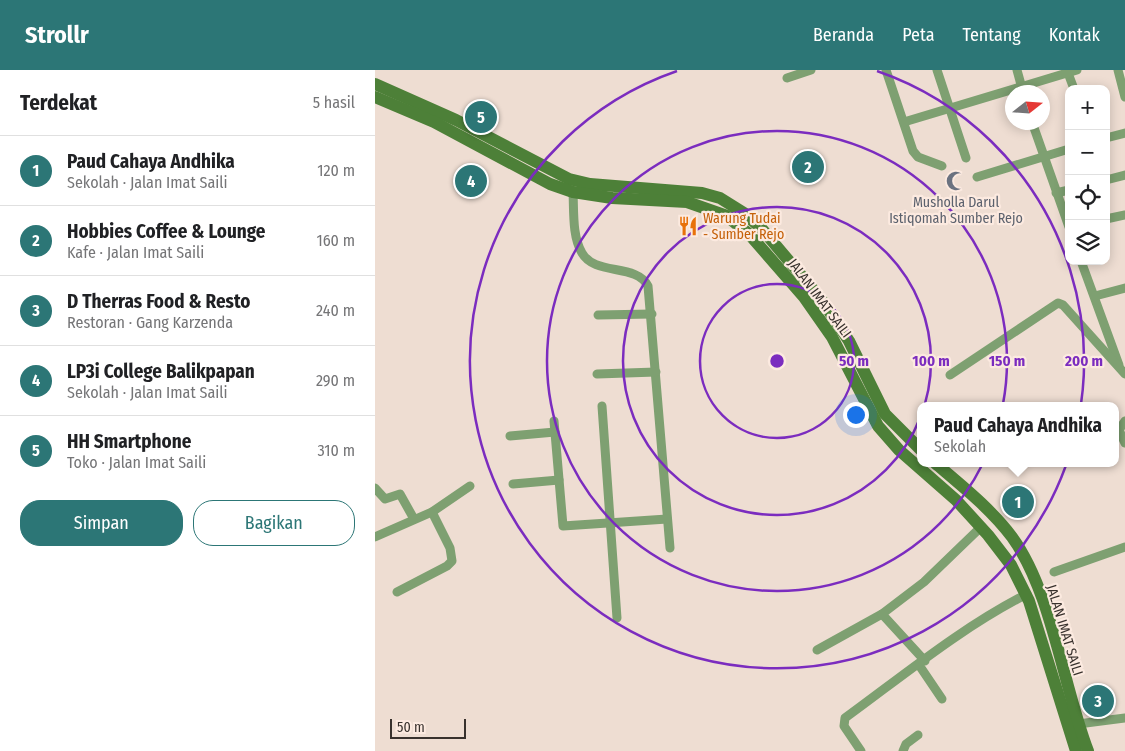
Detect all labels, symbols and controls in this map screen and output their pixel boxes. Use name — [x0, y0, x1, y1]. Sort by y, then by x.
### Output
text: Strollr — [25, 21, 89, 49]
text: Beranda — [813, 24, 874, 46]
text: Peta — [902, 24, 935, 46]
text: Tentang — [963, 24, 1021, 46]
text: Kontak — [1049, 24, 1100, 46]
north arrow — [1005, 85, 1050, 130]
map controls — [1065, 85, 1110, 265]
button: + — [1065, 85, 1110, 130]
text: Terdekat — [20, 90, 97, 116]
text: 5 hasil — [313, 93, 355, 112]
pin: 5 — [465, 98, 497, 136]
button: − — [1065, 130, 1110, 175]
pin: 2 — [792, 148, 824, 186]
text: Paud Cahaya Andhika — [67, 150, 235, 173]
text: 1 — [33, 161, 39, 180]
text: 120 m — [317, 161, 355, 180]
pin: 4 — [455, 162, 487, 200]
mosque icon: Musholla Darul Istiqomah Sumber Rejo — [945, 170, 967, 192]
text: Sekolah · Jalan Imat Saili — [67, 173, 228, 192]
button: locate — [1065, 175, 1110, 220]
place label: Musholla Darul Istiqomah Sumber Rejo — [889, 194, 1023, 227]
place label: Warung Tudai - Sumber Rejo — [703, 210, 784, 243]
restaurant icon: Warung Tudai - Sumber Rejo — [677, 215, 699, 237]
text: Hobbies Coffee & Lounge — [67, 220, 265, 243]
button: layers — [1065, 220, 1110, 265]
text: 2 — [32, 231, 40, 250]
text: 160 m — [316, 231, 355, 250]
text: Kafe · Jalan Imat Saili — [67, 243, 204, 262]
street label: JALAN IMAT SAILI — [784, 255, 855, 341]
text: D Therras Food & Resto — [67, 290, 250, 313]
text: 3 — [32, 301, 40, 320]
text: 240 m — [316, 301, 355, 320]
text: Restoran · Gang Karzenda — [67, 313, 233, 332]
centre of rings — [768, 352, 786, 370]
text: 50 m — [839, 352, 869, 370]
text: 100 m — [912, 352, 950, 370]
text: 150 m — [989, 352, 1025, 370]
text: 200 m — [1064, 352, 1103, 370]
text: LP3i College Balikpapan — [67, 360, 255, 383]
text: 4 — [32, 371, 40, 390]
text: 290 m — [316, 371, 355, 390]
text: Sekolah · Jalan Imat Saili — [67, 383, 228, 402]
your location — [843, 402, 869, 428]
popup — [917, 402, 1119, 467]
text: Paud Cahaya Andhika — [934, 414, 1102, 437]
text: HH Smartphone — [67, 430, 191, 453]
text: Sekolah — [934, 437, 986, 456]
text: 5 — [32, 441, 40, 460]
text: 310 m — [318, 441, 355, 460]
text: Toko · Jalan Imat Saili — [67, 453, 206, 472]
pin: 1 — [1002, 483, 1034, 521]
button: Simpan — [20, 500, 183, 546]
button: Bagikan — [193, 500, 355, 546]
street label: JALAN IMAT SAILI — [1043, 583, 1086, 678]
pin: 3 — [1082, 682, 1114, 720]
scale bar — [390, 716, 466, 739]
text: 50 m — [397, 719, 425, 736]

